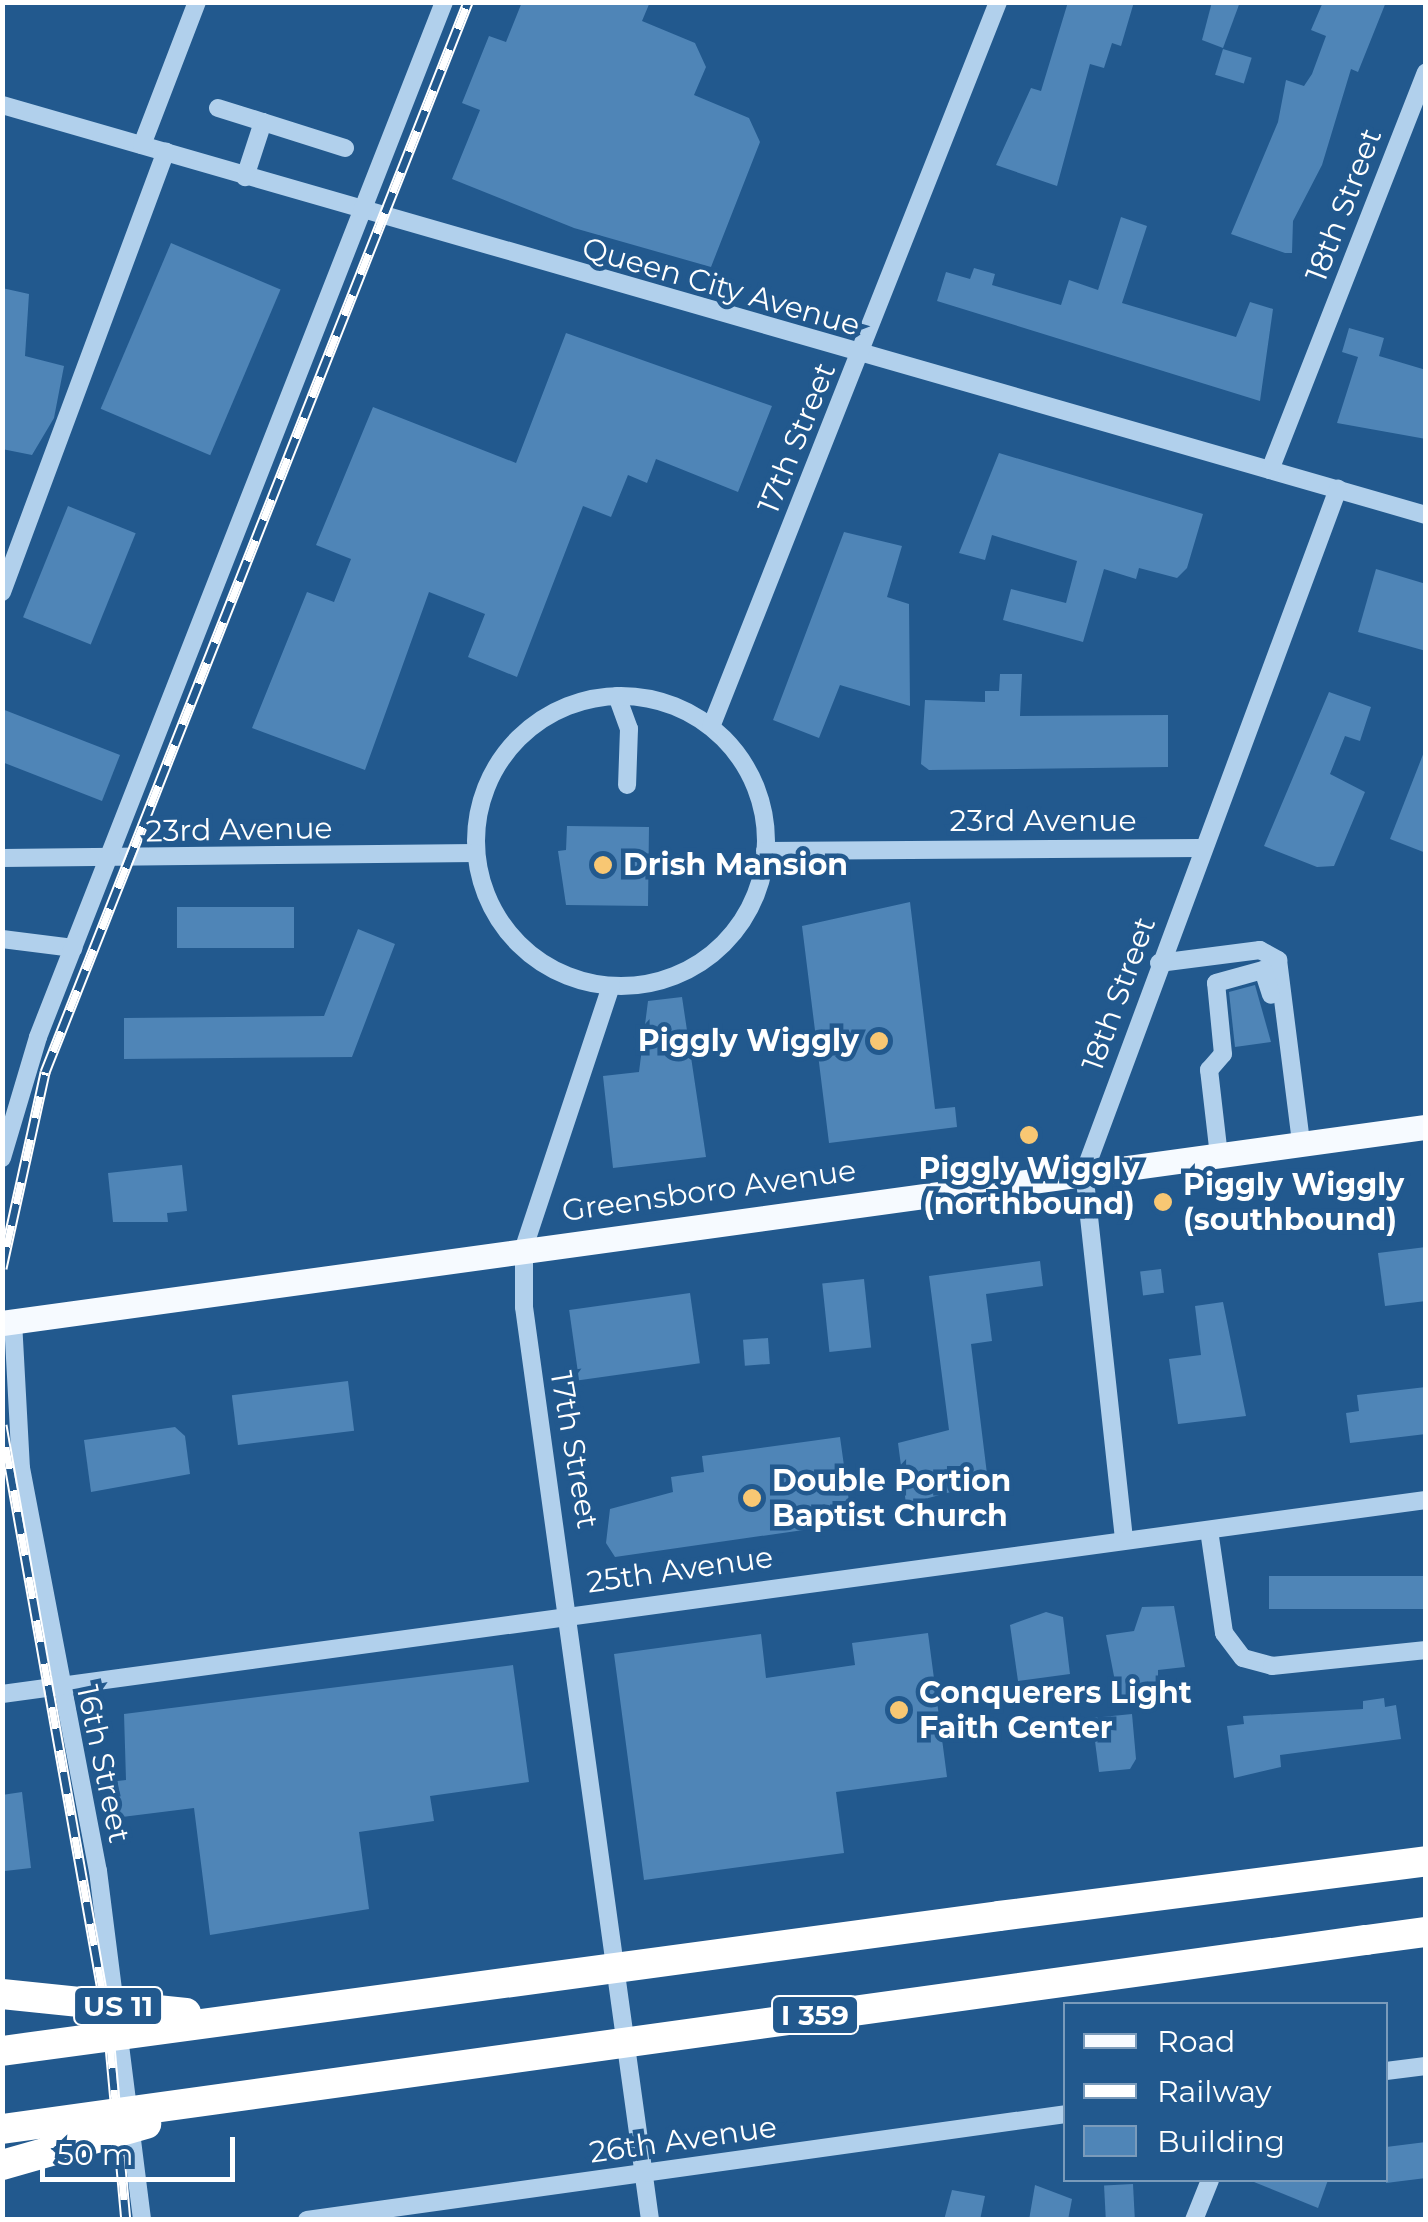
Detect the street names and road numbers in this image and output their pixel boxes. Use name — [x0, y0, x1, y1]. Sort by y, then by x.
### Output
street label: 18th Street — [1298, 123, 1390, 287]
street label: Queen City Avenue — [578, 230, 864, 344]
street label: 17th Street — [751, 358, 843, 518]
street label: 23rd Avenue — [949, 803, 1137, 839]
street label: 23rd Avenue — [145, 810, 333, 850]
street label: 18th Street — [1075, 912, 1163, 1076]
street label: Greensboro Avenue — [560, 1153, 858, 1229]
street label: 17th Street — [542, 1369, 606, 1531]
street label: 25th Avenue — [585, 1539, 775, 1601]
street label: 16th Street — [69, 1682, 137, 1846]
road number: US 11 — [73, 1983, 163, 2029]
road number: I 359 — [770, 1992, 860, 2038]
street label: 26th Avenue — [587, 2109, 779, 2171]

